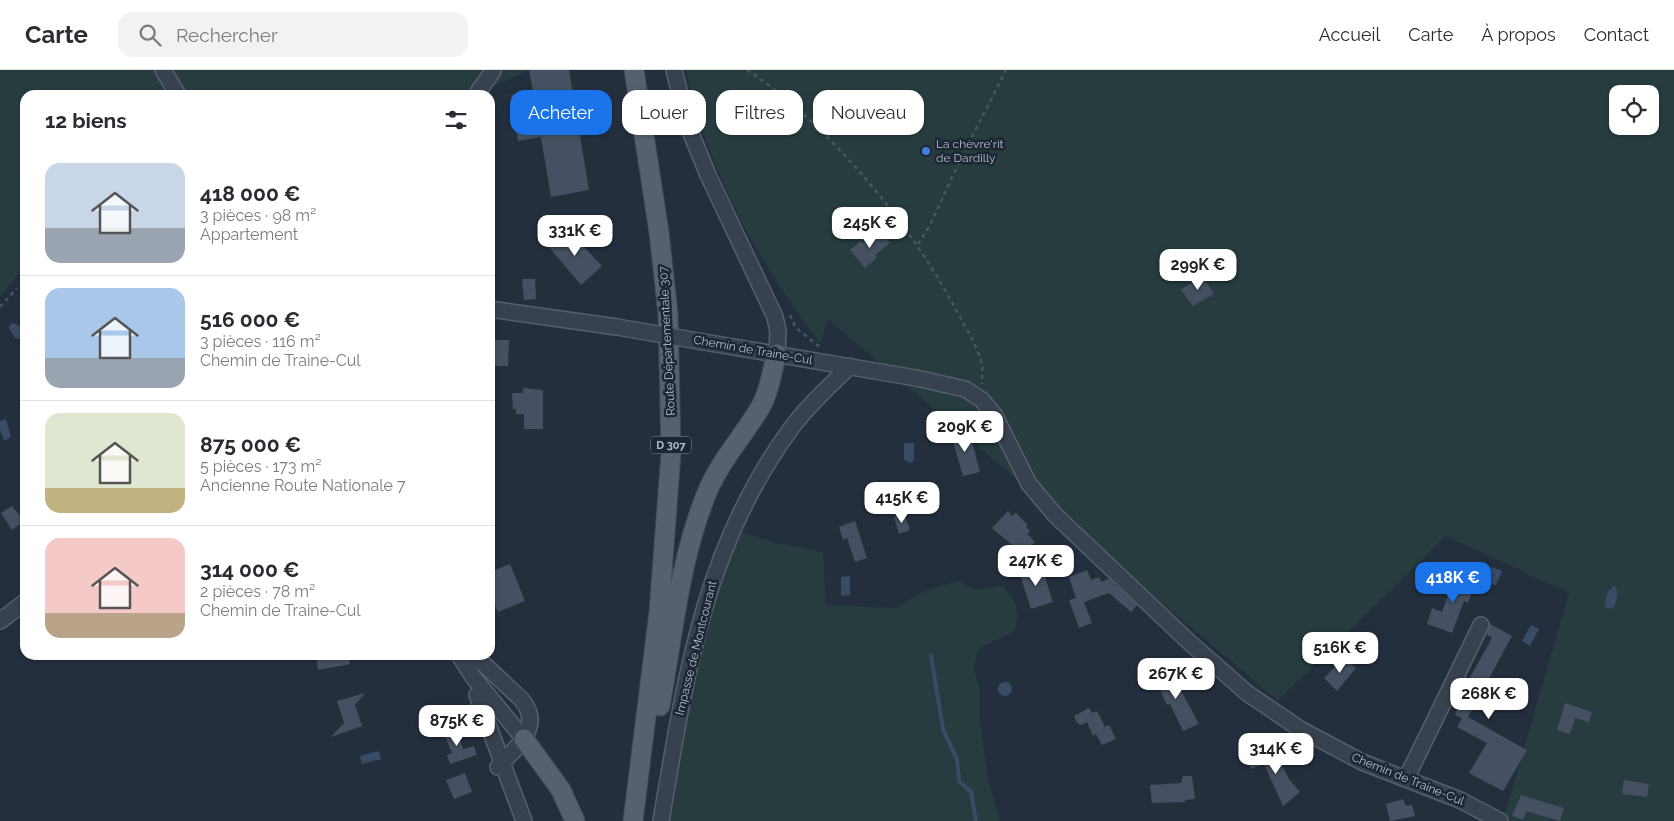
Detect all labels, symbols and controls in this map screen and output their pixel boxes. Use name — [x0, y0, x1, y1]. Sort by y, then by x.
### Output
search box — [118, 12, 468, 57]
text: Carte — [25, 20, 88, 49]
icon: search — [136, 21, 164, 49]
text: Rechercher — [176, 24, 278, 46]
text: Accueil — [1319, 24, 1380, 45]
text: Carte — [1408, 24, 1453, 45]
text: À propos — [1481, 24, 1556, 45]
text: Contact — [1584, 24, 1649, 45]
map controls — [1609, 85, 1659, 135]
button: locate — [1609, 85, 1659, 135]
chip: Acheter — [510, 90, 612, 135]
chip: Louer — [622, 90, 706, 135]
chip: Filtres — [716, 90, 803, 135]
chip: Nouveau — [813, 90, 924, 135]
icon: filters — [442, 106, 470, 134]
text: 12 biens — [45, 108, 127, 133]
place label: La chèvre'rit de Dardilly — [936, 137, 1004, 165]
marker: La chèvre'rit de Dardilly — [920, 145, 932, 157]
text: 418 000 € — [200, 181, 301, 206]
icon: home — [85, 183, 145, 243]
text: 3 pièces · 98 m² — [200, 206, 316, 225]
pin: 245K € — [829, 206, 911, 249]
text: 245K € — [843, 213, 897, 232]
pin: 331K € — [534, 214, 616, 257]
text: 331K € — [549, 221, 601, 240]
text: Appartement — [200, 225, 298, 244]
pin: 299K € — [1157, 248, 1239, 291]
text: 299K € — [1171, 255, 1226, 274]
street label: Route Départementale 307 — [656, 265, 678, 416]
text: 516 000 € — [200, 307, 300, 332]
icon: home — [85, 308, 145, 368]
text: 3 pièces · 116 m² — [200, 332, 321, 351]
street label: Chemin de Traine-Cul — [692, 333, 814, 367]
text: Chemin de Traine-Cul — [200, 351, 361, 370]
pin: 209K € — [924, 410, 1006, 453]
text: 209K € — [937, 417, 993, 436]
text: 875 000 € — [200, 432, 301, 457]
icon: home — [85, 433, 145, 493]
road number: D 307 — [651, 436, 691, 454]
text: 5 pièces · 173 m² — [200, 457, 321, 476]
text: Ancienne Route Nationale 7 — [200, 476, 406, 495]
pin: 415K € — [861, 482, 943, 524]
text: 415K € — [875, 488, 929, 507]
pin: 247K € — [995, 544, 1077, 587]
text: 247K € — [1009, 551, 1063, 570]
text: 314 000 € — [200, 557, 300, 582]
icon: home — [85, 558, 145, 618]
pin: 418K € — [1412, 562, 1494, 604]
text: 418K € — [1426, 568, 1480, 587]
street label: Impasse de Montcourant — [673, 579, 719, 717]
text: 2 pièces · 78 m² — [200, 582, 315, 601]
text: Chemin de Traine-Cul — [200, 601, 361, 620]
pin: 516K € — [1299, 632, 1381, 674]
text: 516K € — [1313, 638, 1367, 657]
pin: 267K € — [1135, 658, 1217, 700]
text: 267K € — [1149, 664, 1203, 683]
pin: 268K € — [1448, 678, 1530, 720]
text: 268K € — [1461, 684, 1517, 703]
pin: 875K € — [416, 704, 498, 747]
text: 875K € — [430, 711, 484, 730]
pin: 314K € — [1235, 732, 1317, 775]
text: 314K € — [1249, 739, 1303, 758]
street label: Chemin de Traine-Cul — [1350, 750, 1467, 808]

